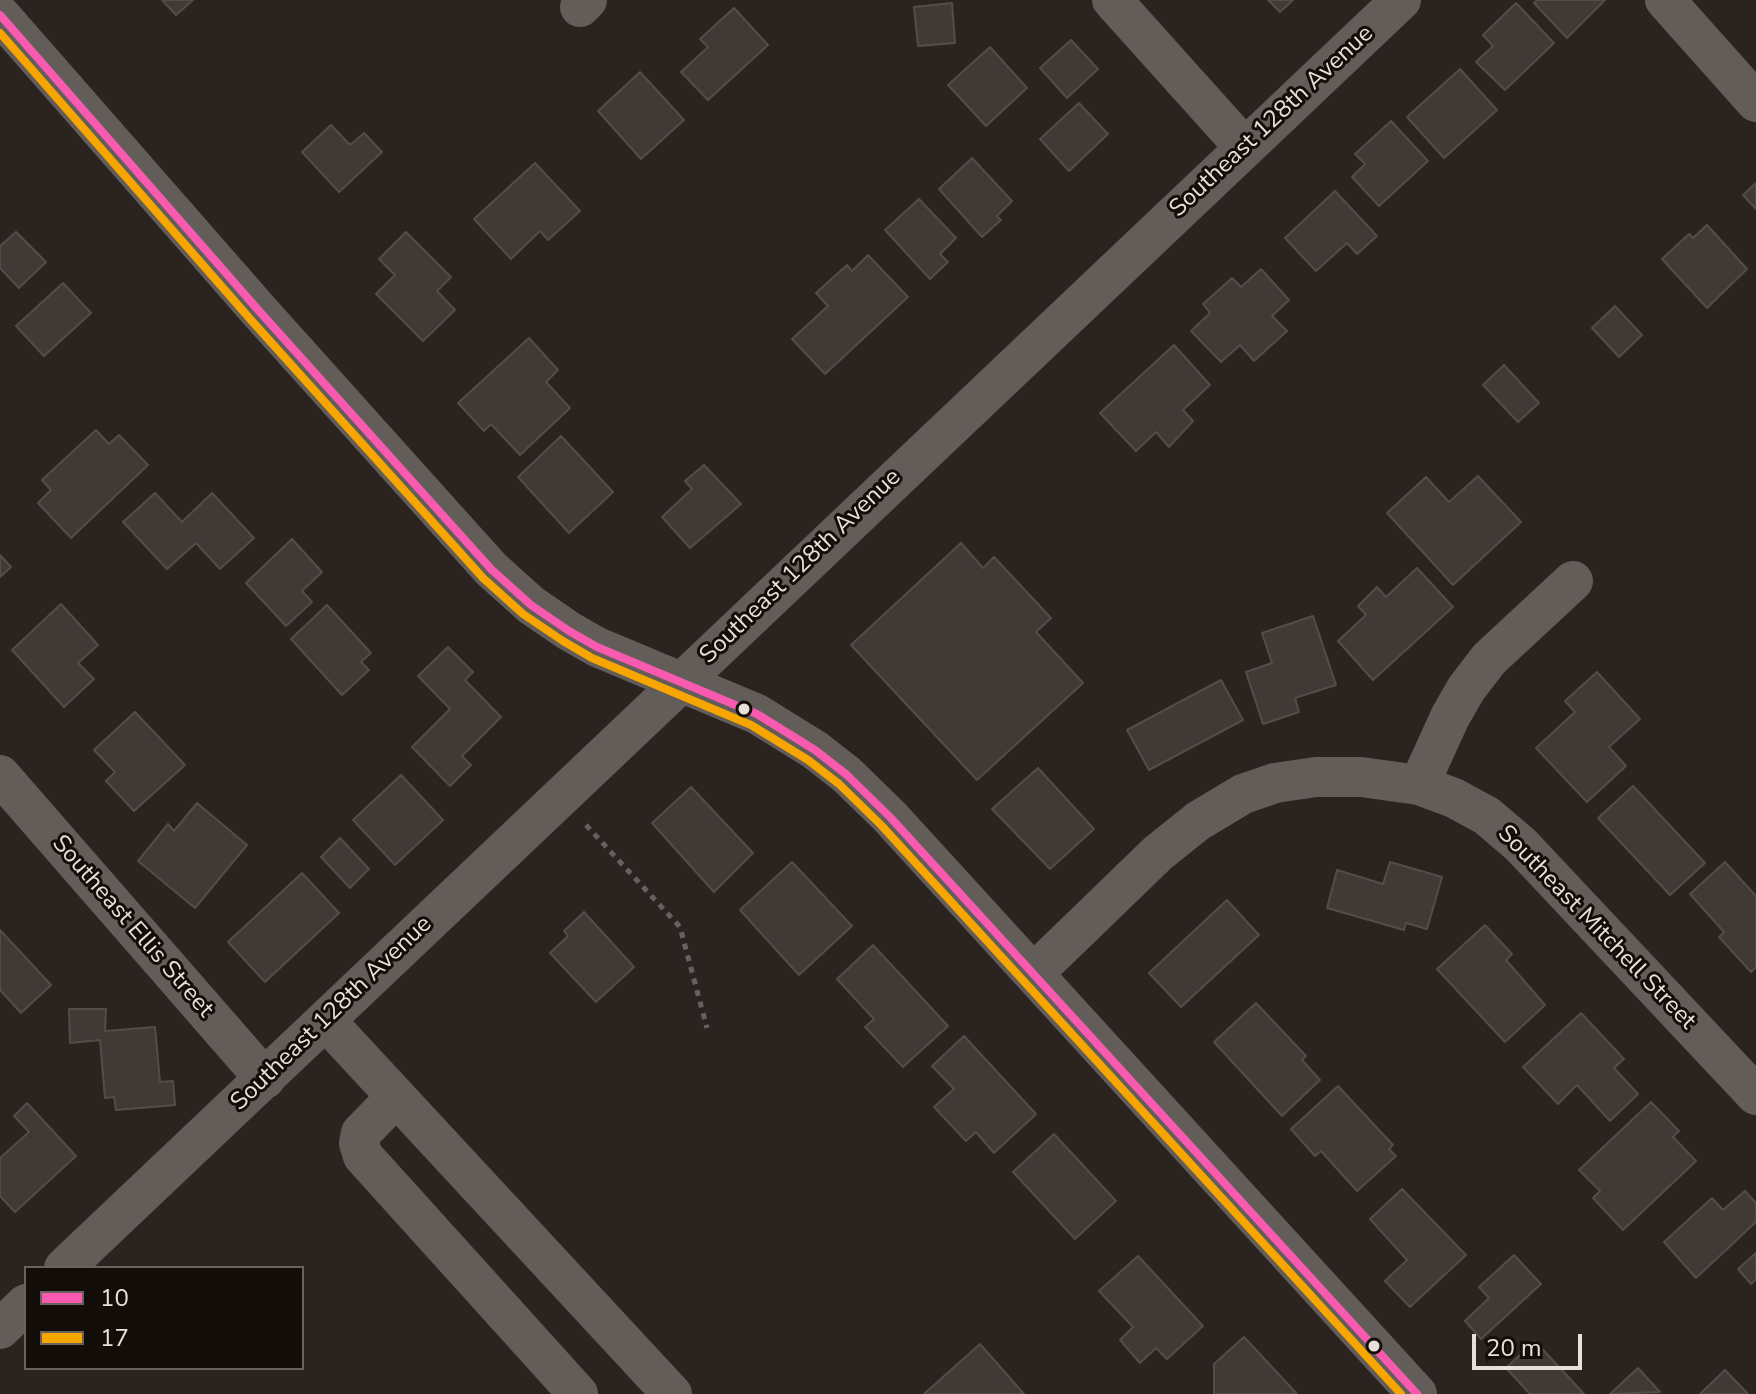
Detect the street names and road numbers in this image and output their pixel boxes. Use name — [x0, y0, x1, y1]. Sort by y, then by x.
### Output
street label: Southeast 128th Avenue — [1164, 20, 1380, 224]
street label: Southeast 128th Avenue — [695, 464, 907, 670]
street label: Southeast Mitchell Street — [1491, 820, 1701, 1036]
street label: Southeast Ellis Street — [45, 830, 219, 1024]
street label: Southeast 128th Avenue — [226, 911, 438, 1117]

